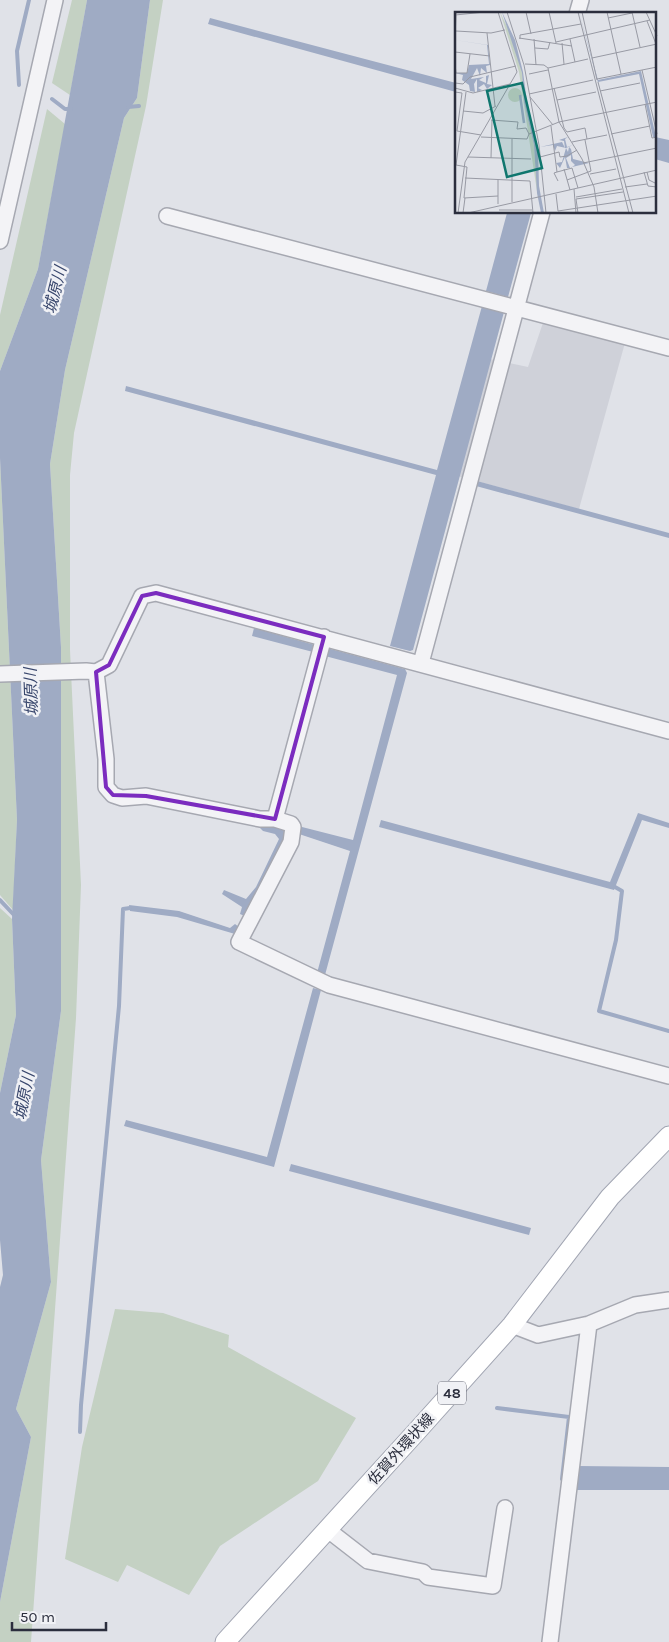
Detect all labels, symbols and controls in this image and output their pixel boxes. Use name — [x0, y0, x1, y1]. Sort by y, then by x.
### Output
inset map — [455, 12, 656, 214]
water label: 城原川 — [40, 262, 71, 316]
water label: 城原川 — [21, 666, 41, 716]
water label: 城原川 — [10, 1069, 38, 1121]
road number: 48 — [438, 1382, 466, 1405]
street label: 佐賀外環状線 — [364, 1410, 438, 1488]
scale bar — [12, 1600, 106, 1632]
text: 50 m — [20, 1608, 55, 1626]

